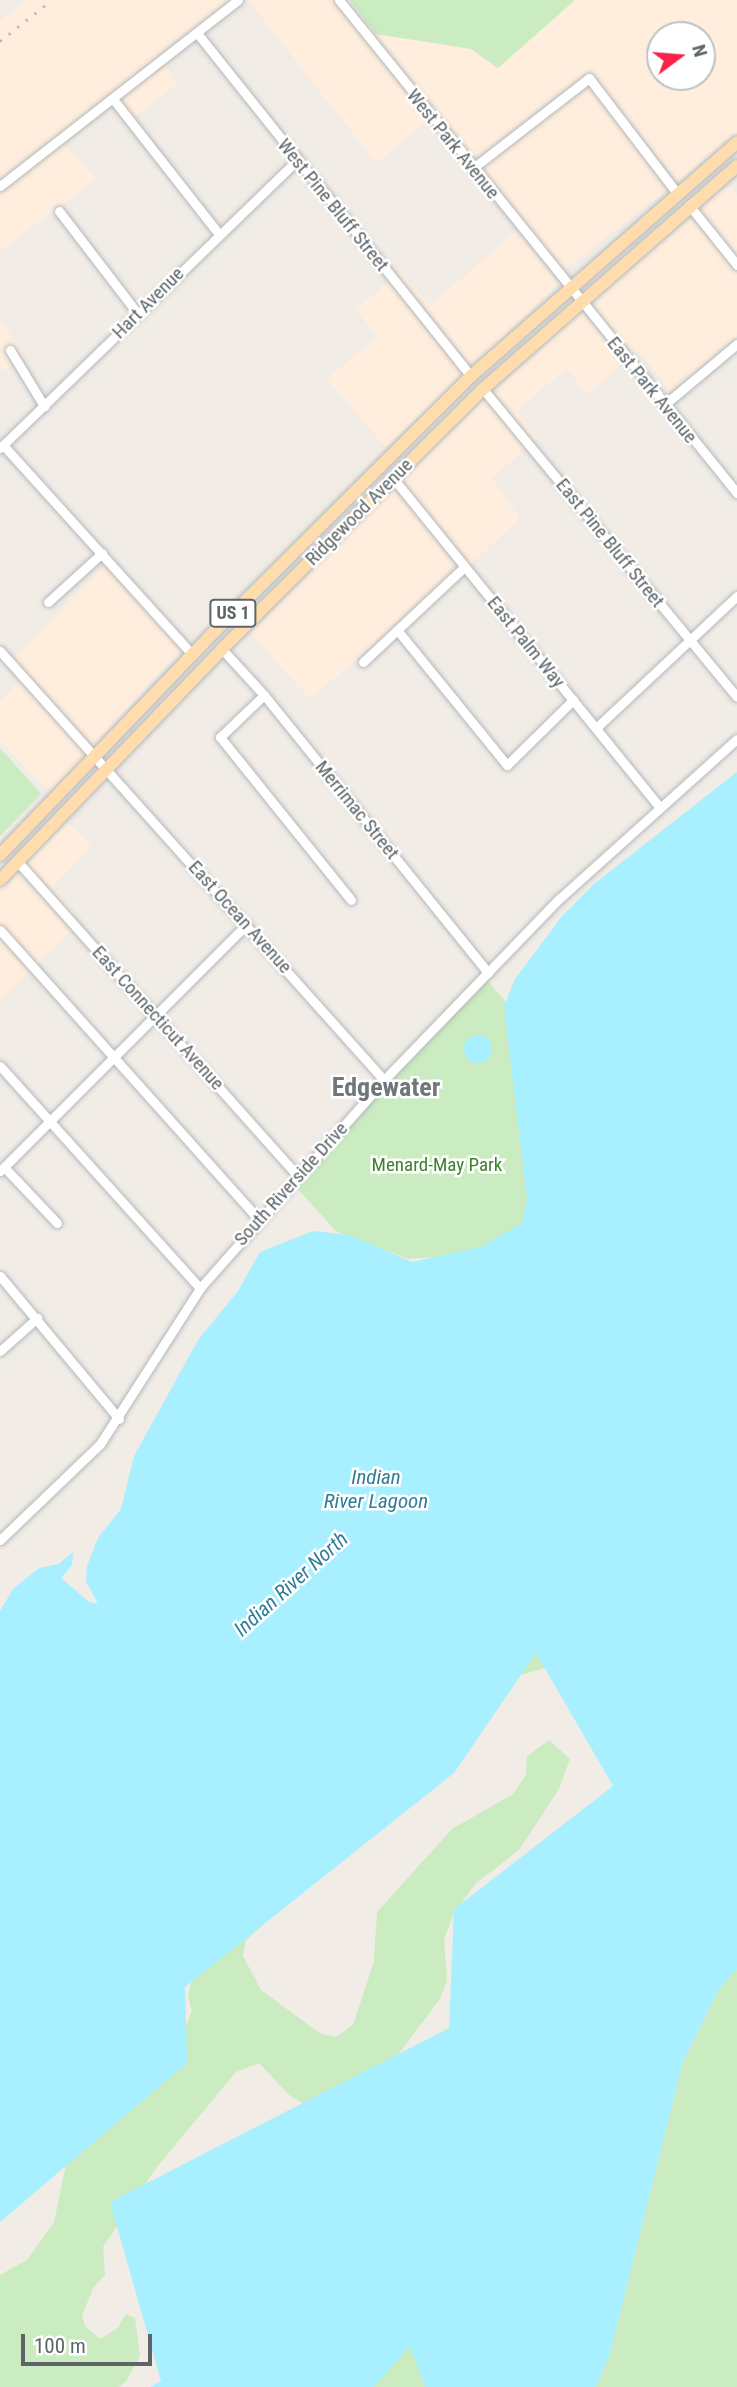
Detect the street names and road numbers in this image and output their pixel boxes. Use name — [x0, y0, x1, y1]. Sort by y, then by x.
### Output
street label: West Park Avenue — [402, 84, 504, 204]
street label: West Pine Bluff Street — [273, 134, 393, 276]
street label: Hart Avenue — [107, 262, 189, 344]
street label: East Park Avenue — [602, 332, 702, 448]
street label: Ridgewood Avenue — [301, 454, 417, 570]
street label: East Pine Bluff Street — [551, 474, 669, 612]
street label: East Palm Way — [482, 592, 570, 692]
road number: US 1 — [208, 598, 258, 628]
street label: Merrimac Street — [310, 756, 404, 864]
street label: East Ocean Avenue — [183, 856, 297, 978]
street label: East Connecticut Avenue — [87, 941, 229, 1095]
street label: South Riverside Drive — [229, 1117, 353, 1251]

